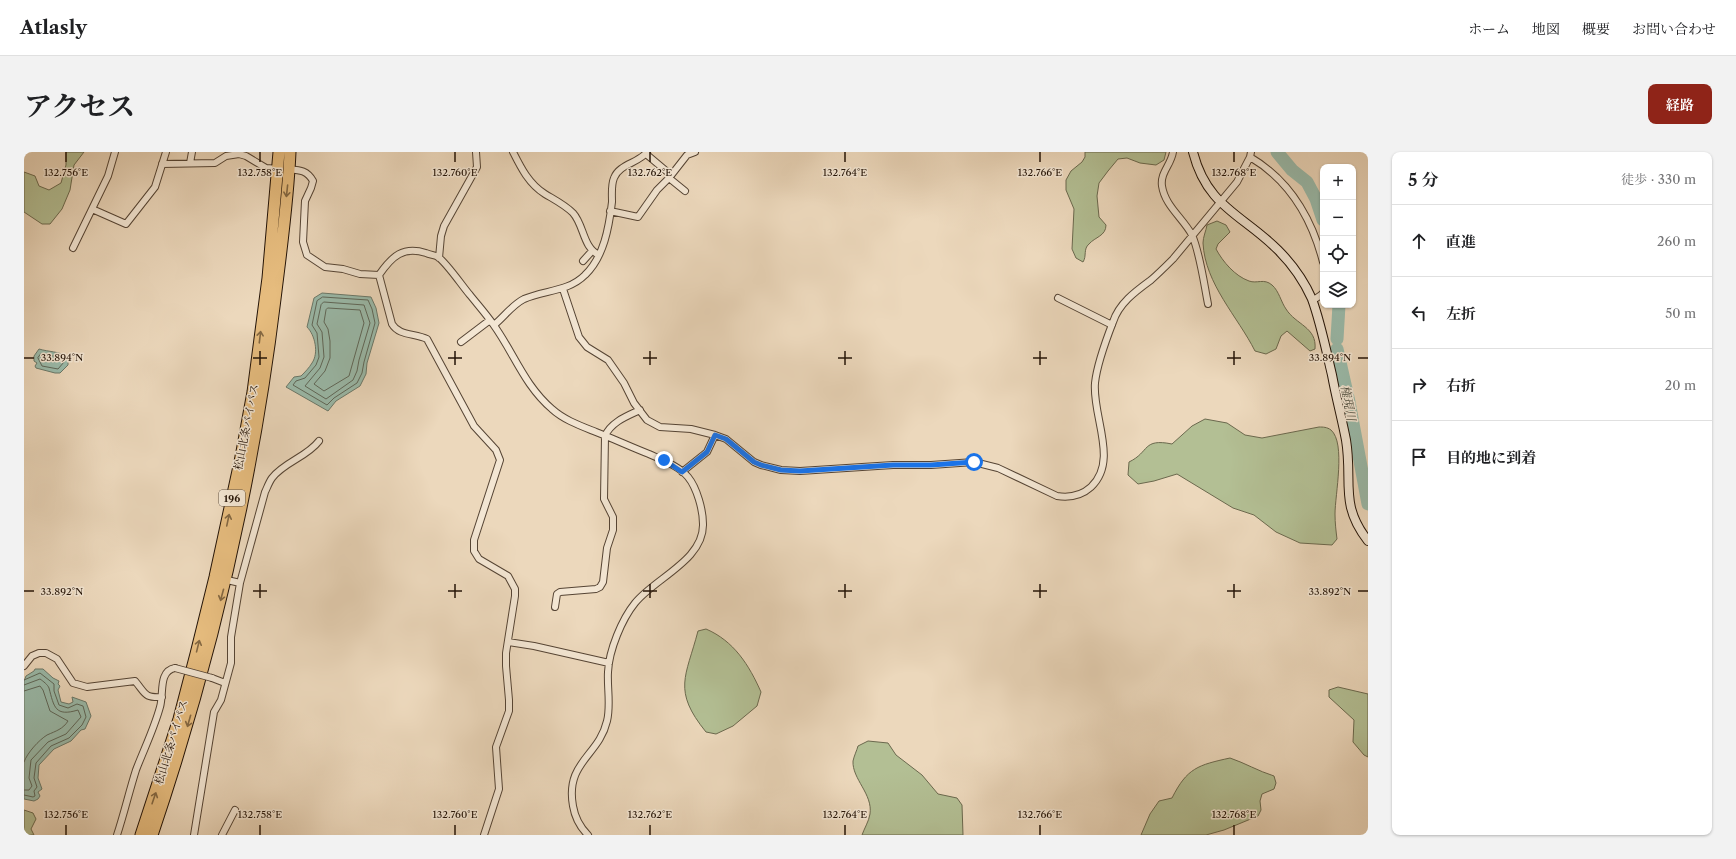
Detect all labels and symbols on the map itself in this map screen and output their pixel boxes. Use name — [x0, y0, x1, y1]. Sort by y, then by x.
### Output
text: 132.756°E — [44, 166, 88, 179]
text: 132.758°E — [238, 166, 282, 179]
text: 132.760°E — [432, 166, 478, 179]
text: 132.762°E — [628, 166, 672, 179]
text: 132.764°E — [823, 166, 867, 179]
text: 132.766°E — [1018, 166, 1062, 179]
text: 132.768°E — [1212, 166, 1256, 179]
one-way arrow — [284, 184, 291, 197]
one-way arrow — [256, 331, 264, 344]
text: 33.894°N — [41, 351, 83, 364]
text: 33.894°N — [1309, 351, 1351, 364]
street label: 松山北条バイパス — [231, 383, 261, 471]
water label: 権現川 — [1338, 384, 1360, 424]
route end — [655, 451, 673, 469]
route start — [965, 453, 983, 471]
road number: 196 — [219, 490, 245, 506]
one-way arrow — [224, 514, 232, 527]
text: 33.892°N — [41, 585, 83, 598]
text: 33.892°N — [1309, 585, 1351, 598]
one-way arrow — [218, 589, 225, 602]
one-way arrow — [195, 640, 202, 653]
street label: 松山北条バイパス — [151, 698, 191, 786]
one-way arrow — [185, 714, 192, 727]
one-way arrow — [151, 792, 158, 805]
text: 132.756°E — [44, 808, 88, 821]
text: 132.758°E — [238, 808, 282, 821]
text: 132.760°E — [432, 808, 478, 821]
text: 132.762°E — [628, 808, 672, 821]
text: 132.764°E — [823, 808, 867, 821]
text: 132.766°E — [1018, 808, 1062, 821]
text: 132.768°E — [1212, 808, 1256, 821]

